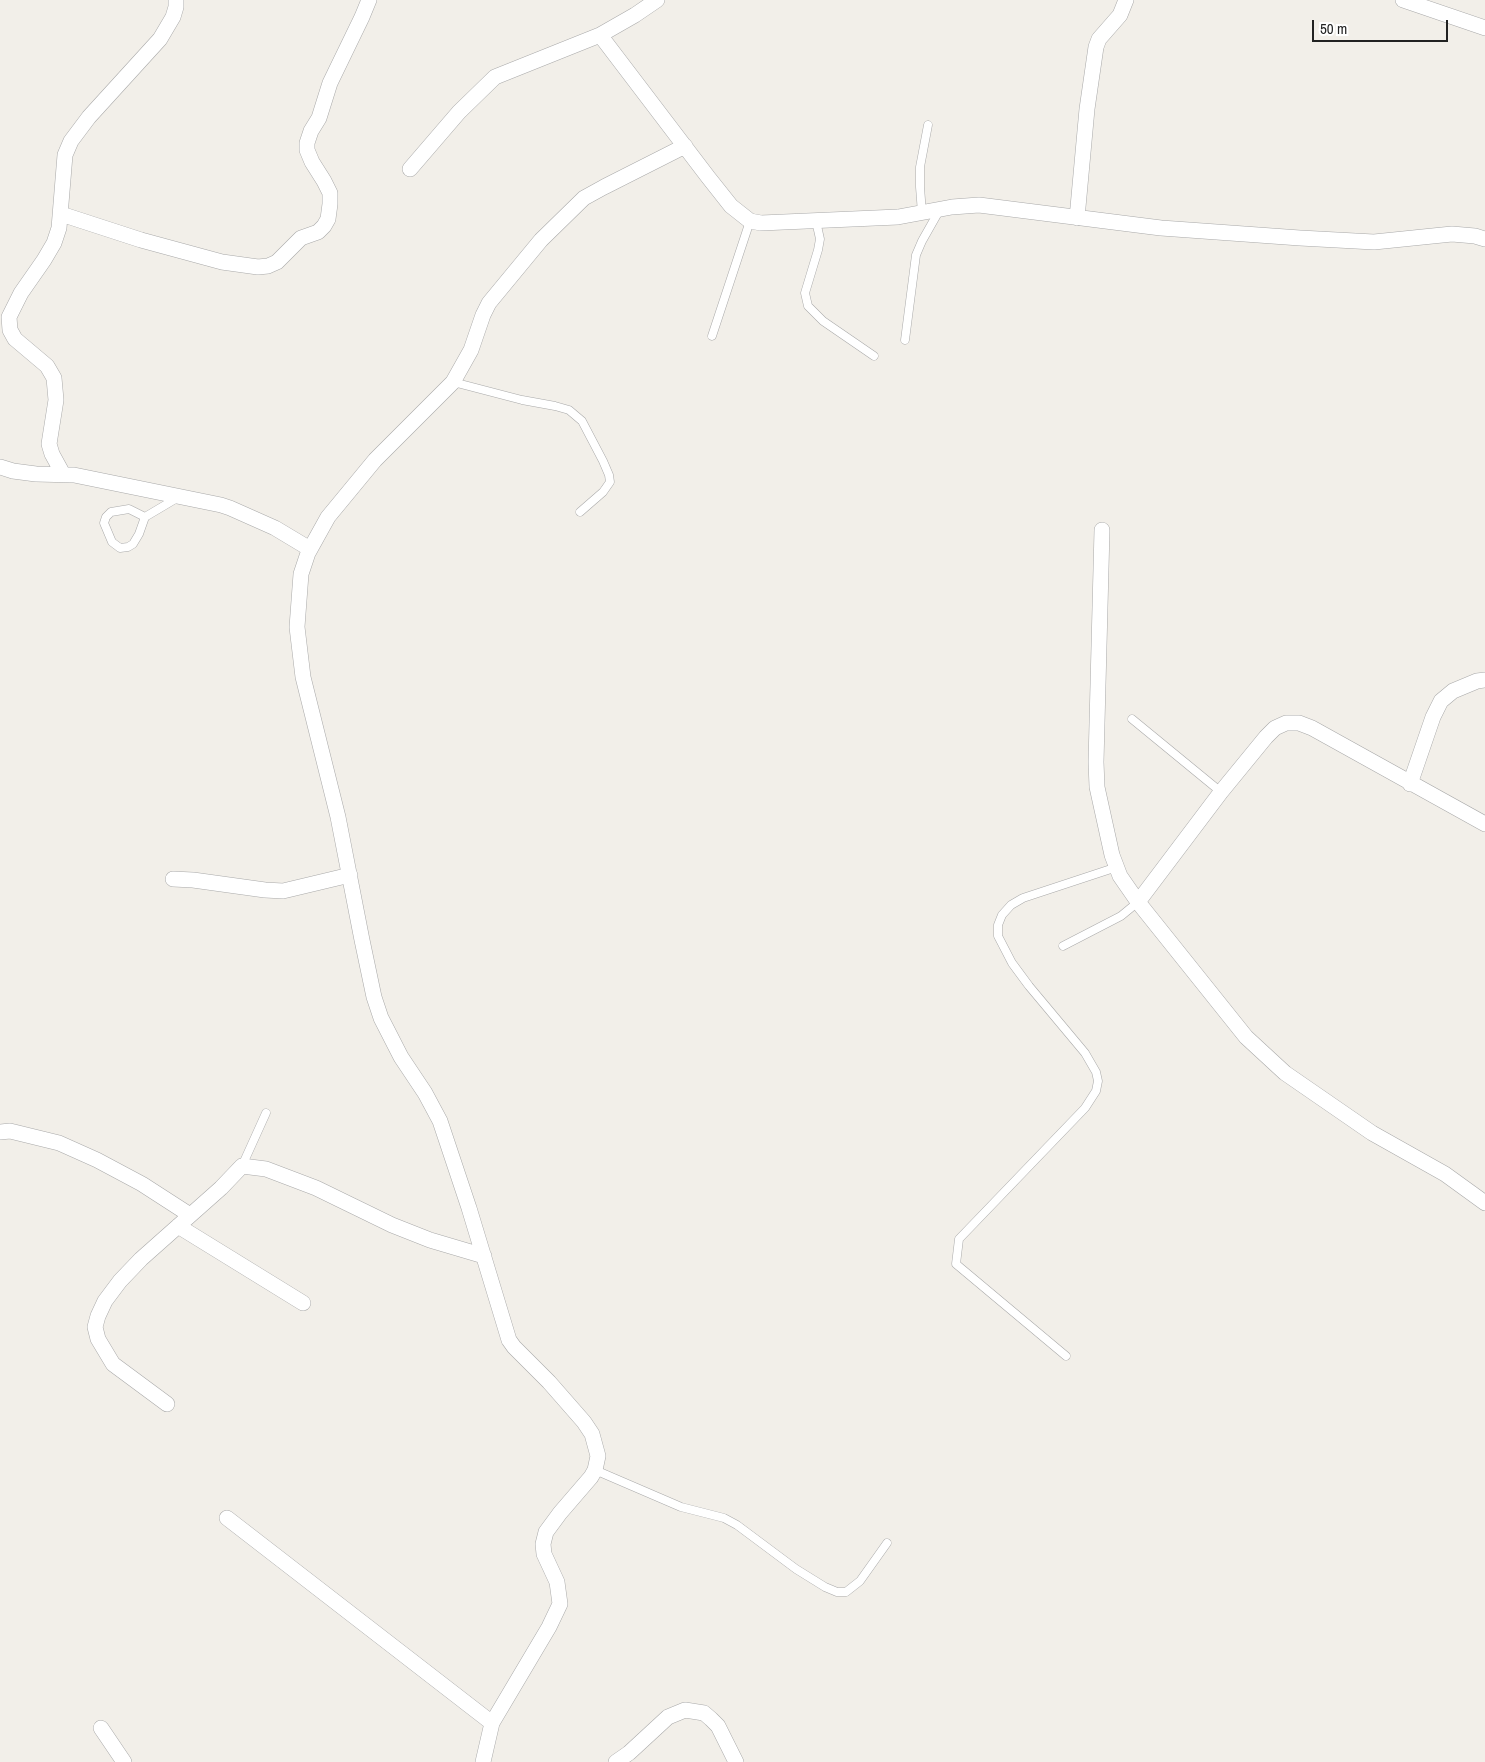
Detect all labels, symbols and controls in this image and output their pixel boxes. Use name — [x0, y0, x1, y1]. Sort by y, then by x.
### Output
scale bar — [1315, 10, 1451, 42]
text: 50 m — [1320, 18, 1347, 39]

